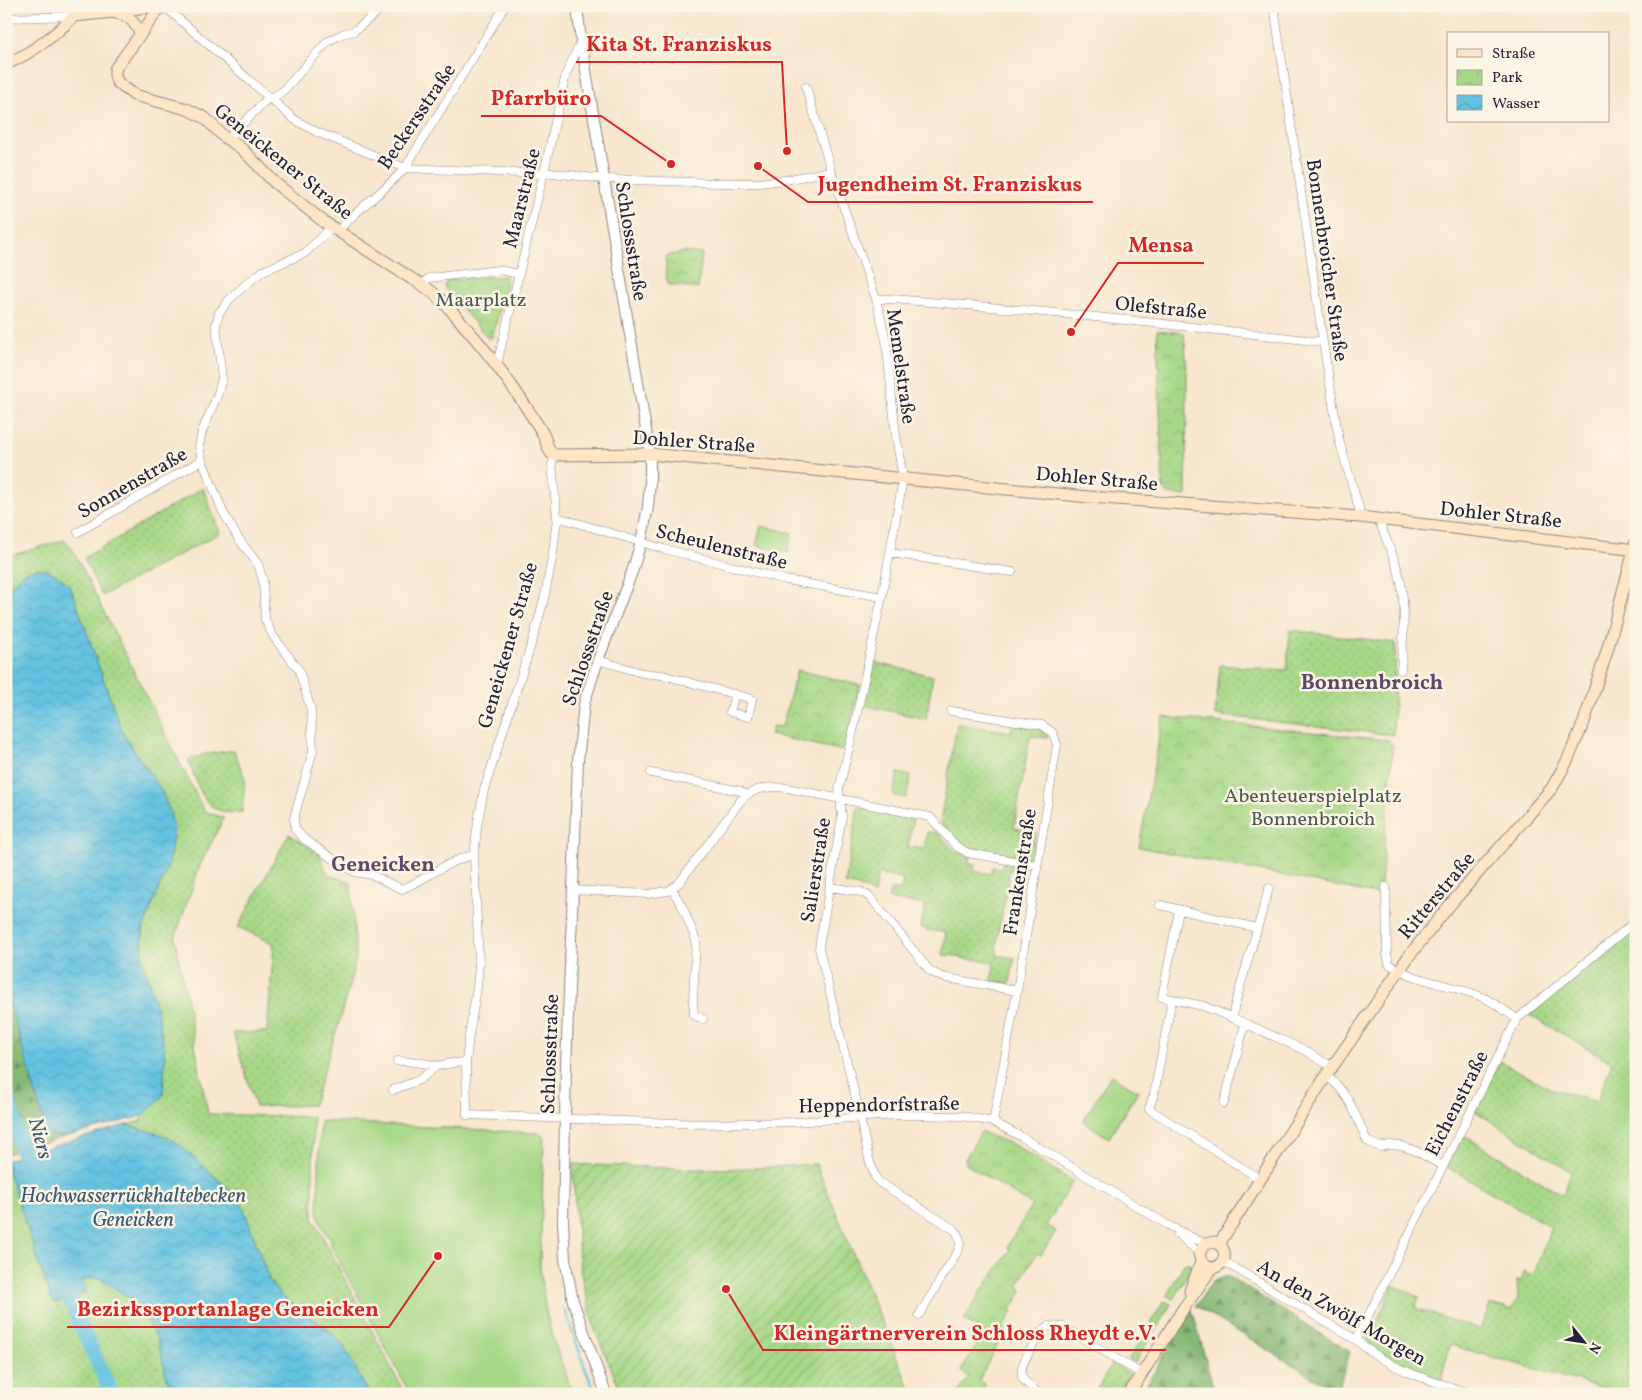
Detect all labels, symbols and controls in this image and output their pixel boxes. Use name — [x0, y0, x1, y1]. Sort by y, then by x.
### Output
callout: Kita St. Franziskus — [576, 26, 782, 62]
text: Kita St. Franziskus — [586, 31, 772, 60]
legend — [1447, 32, 1610, 122]
text: Straße — [1492, 44, 1535, 65]
street label: Beckersstraße — [372, 58, 464, 176]
text: Park — [1492, 68, 1523, 89]
callout: Pfarrbüro — [481, 80, 601, 116]
text: Pfarrbüro — [491, 85, 591, 114]
text: Wasser — [1492, 94, 1540, 115]
street label: Geneickener Straße — [207, 98, 358, 227]
street label: Maarstraße — [497, 145, 549, 251]
street label: Bonnenbroicher Straße — [1298, 157, 1354, 363]
callout: Jugendheim St. Franziskus — [808, 166, 1093, 202]
text: Jugendheim St. Franziskus — [817, 171, 1082, 200]
street label: Schlossstraße — [607, 180, 653, 303]
callout: Mensa — [1118, 227, 1204, 263]
text: Mensa — [1128, 232, 1194, 261]
park label: Maarplatz — [436, 287, 526, 315]
street label: Olefstraße — [1113, 290, 1208, 328]
street label: Memelstraße — [878, 307, 922, 426]
street label: Dohler Straße — [632, 425, 756, 461]
street label: Sonnenstraße — [73, 441, 193, 526]
street label: Dohler Straße — [1035, 461, 1159, 499]
street label: Dohler Straße — [1438, 496, 1563, 536]
street label: Scheulenstraße — [653, 518, 790, 578]
street label: Geneickener Straße — [472, 559, 546, 732]
street label: Schlossstraße — [556, 587, 622, 710]
district label: Bonnenbroich — [1301, 669, 1444, 698]
park label: Abenteuerspielplatz Bonnenbroich — [1224, 783, 1402, 834]
street label: Frankenstraße — [997, 807, 1045, 938]
street label: Salierstraße — [795, 816, 839, 925]
street label: Ritterstraße — [1393, 846, 1483, 946]
district label: Geneicken — [331, 851, 435, 880]
street label: Schlossstraße — [535, 993, 567, 1115]
street label: Eichenstraße — [1419, 1046, 1496, 1162]
street label: Heppendorfstraße — [798, 1091, 960, 1121]
water label: Niers — [20, 1114, 59, 1163]
water label: Hochwasserrückhaltebecken Geneicken — [20, 1182, 246, 1235]
street label: An den Zwölf Morgen — [1251, 1254, 1431, 1374]
callout: Bezirkssportanlage Geneicken — [67, 1291, 389, 1327]
text: Bezirkssportanlage Geneicken — [77, 1296, 379, 1325]
callout: Kleingärtnerverein Schloss Rheydt e.V. — [763, 1314, 1166, 1350]
north arrow — [1560, 1318, 1610, 1368]
text: Kleingärtnerverein Schloss Rheydt e.V. — [774, 1320, 1156, 1349]
text: N — [1583, 1339, 1605, 1357]

